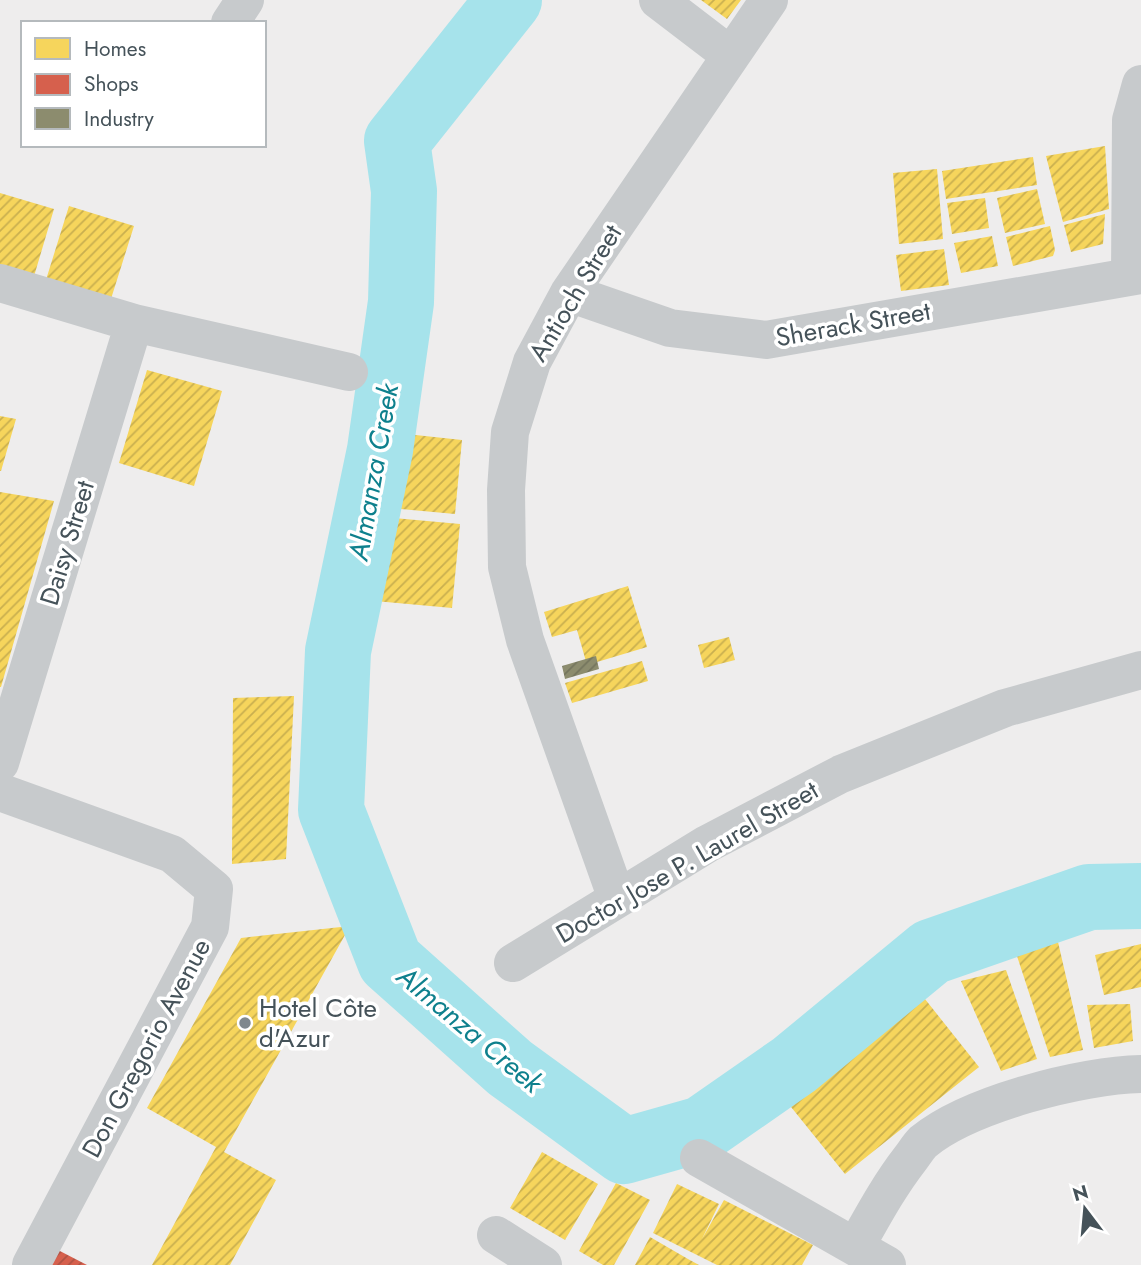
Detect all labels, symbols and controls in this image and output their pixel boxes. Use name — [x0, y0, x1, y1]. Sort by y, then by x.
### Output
legend — [21, 21, 266, 147]
text: Homes — [84, 34, 146, 64]
text: Shops — [84, 69, 138, 99]
text: Industry — [84, 104, 155, 134]
street label: Antioch Street — [519, 217, 631, 369]
street label: Sherack Street — [773, 292, 934, 356]
water label: Almanza Creek — [338, 379, 409, 565]
street label: Daisy Street — [30, 475, 104, 610]
street label: Doctor Jose P. Laurel Street — [549, 771, 826, 953]
street label: Don Gregorio Avenue — [72, 932, 220, 1164]
water label: Almanza Creek — [387, 956, 552, 1103]
place label: Hotel Côte d'Azur — [259, 989, 377, 1057]
marker: Hotel Côte d'Azur — [237, 1015, 253, 1031]
north arrow — [1050, 1174, 1120, 1244]
text: N — [1069, 1178, 1091, 1208]

